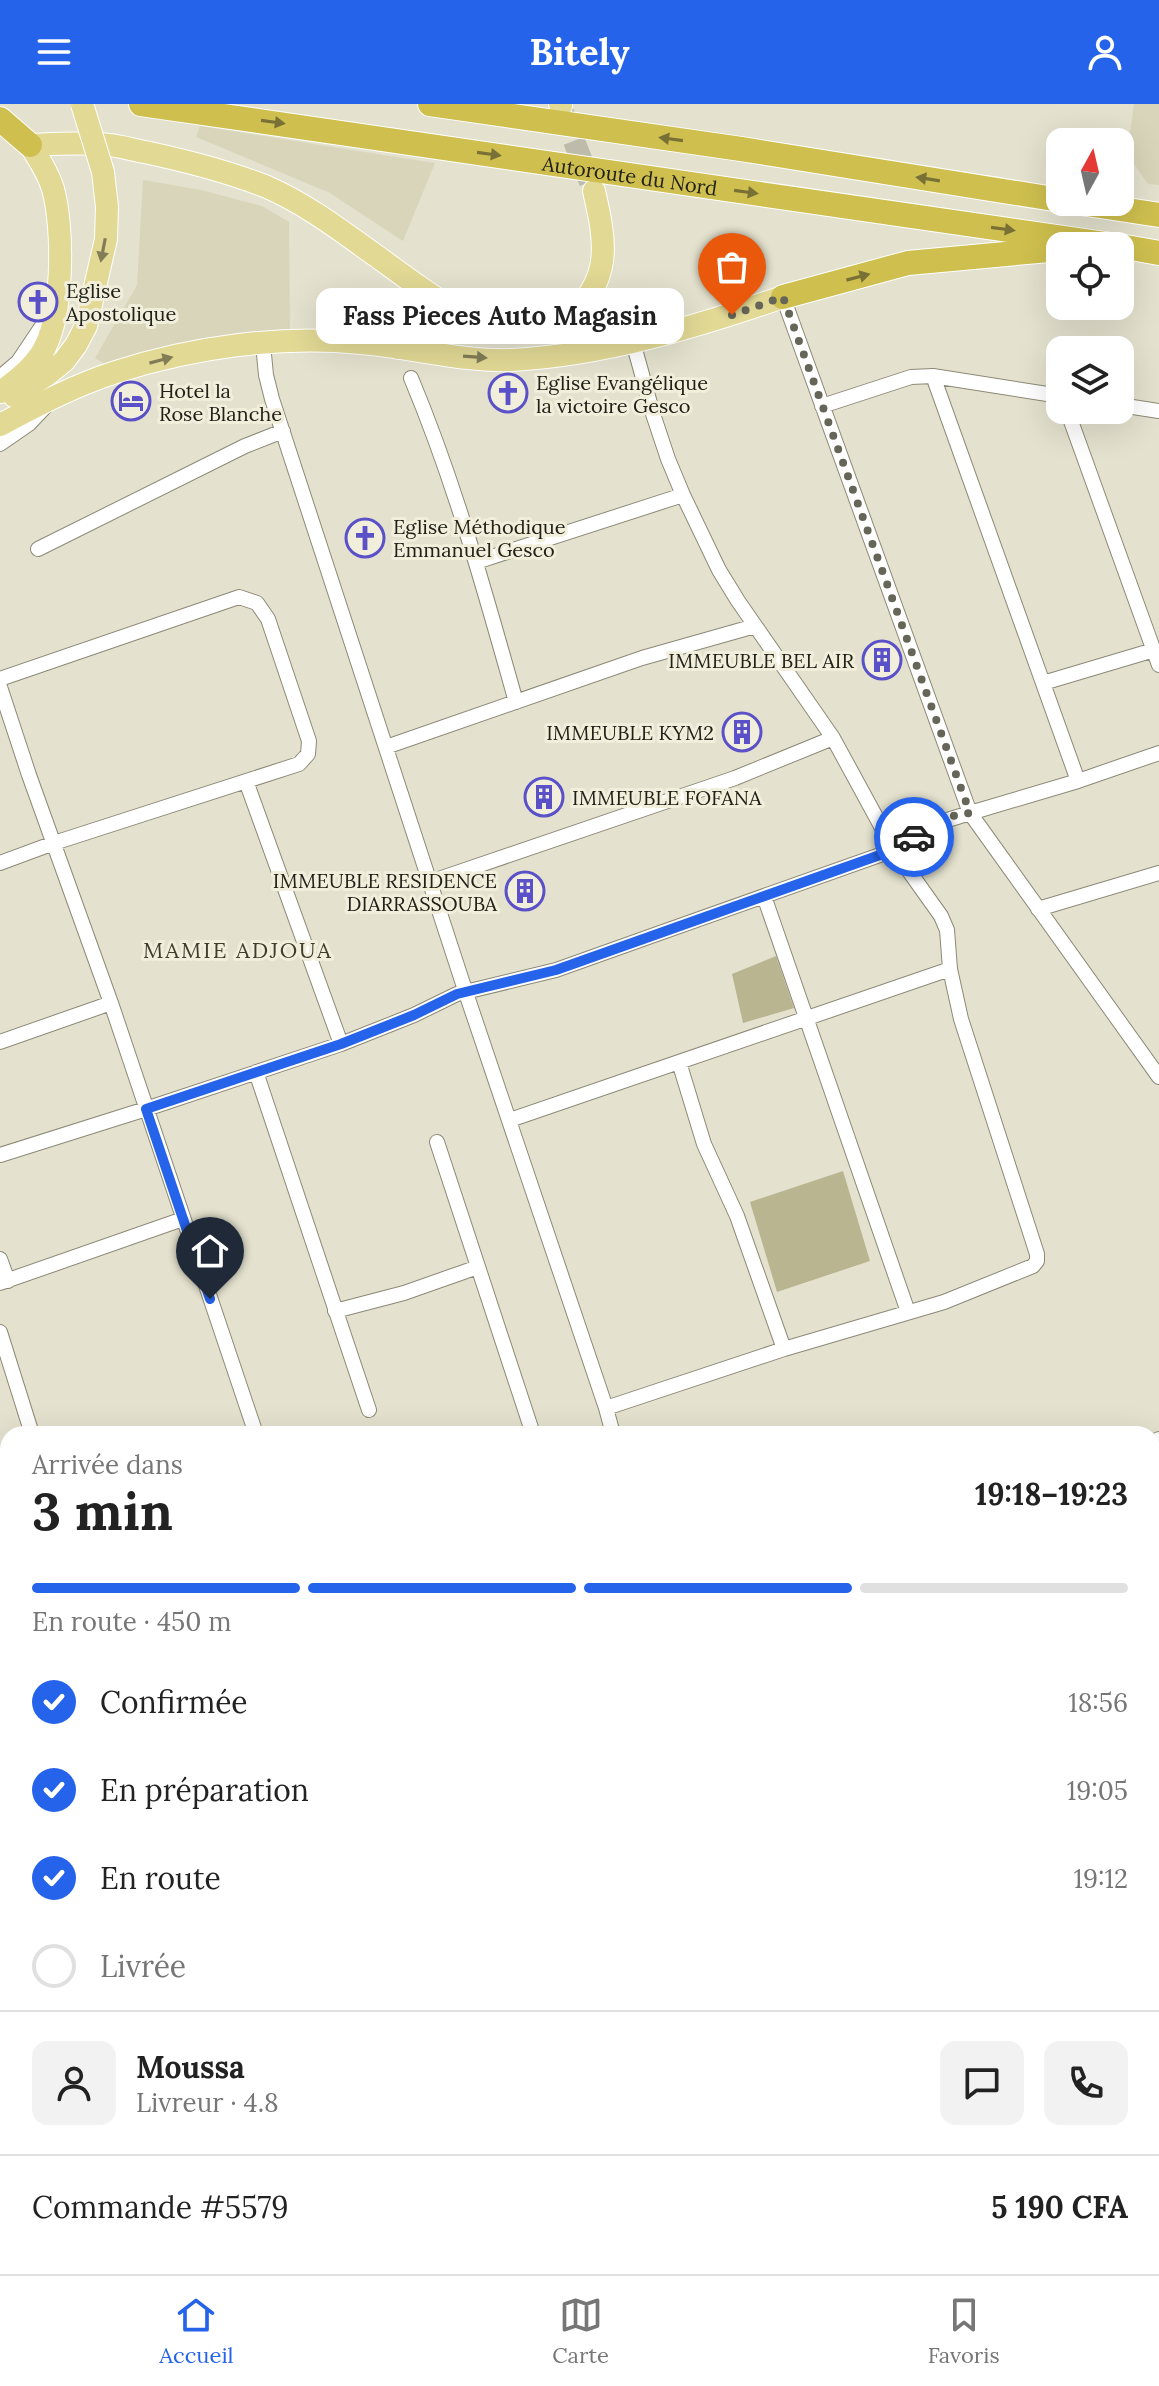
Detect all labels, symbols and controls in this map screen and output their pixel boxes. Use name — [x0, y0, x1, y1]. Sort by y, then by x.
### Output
text: Bitely — [529, 29, 630, 75]
icon: menu — [32, 30, 76, 74]
icon: person — [1083, 30, 1127, 74]
one-way arrow — [261, 116, 286, 129]
north arrow — [1046, 128, 1134, 216]
map controls — [1046, 128, 1134, 424]
one-way arrow — [658, 132, 683, 145]
one-way arrow — [477, 148, 502, 161]
street label: Autoroute du Nord — [540, 150, 719, 200]
one-way arrow — [915, 172, 940, 185]
one-way arrow — [734, 186, 759, 199]
one-way arrow — [991, 223, 1016, 236]
button: locate — [1046, 232, 1134, 320]
pin — [698, 233, 766, 315]
one-way arrow — [96, 238, 109, 263]
icon: bag — [710, 245, 754, 289]
one-way arrow — [846, 270, 871, 282]
place label: Eglise Apostolique — [65, 278, 176, 326]
church icon: Eglise Apostolique — [17, 281, 59, 323]
callout: Fass Pieces Auto Magasin — [316, 287, 684, 343]
text: Fass Pieces Auto Magasin — [343, 299, 657, 332]
button: layers — [1046, 336, 1134, 424]
one-way arrow — [463, 351, 488, 364]
one-way arrow — [148, 353, 173, 365]
place label: Eglise Evangélique la victoire Gesco — [536, 370, 708, 418]
church icon: Eglise Evangélique la victoire Gesco — [487, 372, 529, 414]
place label: Hotel la Rose Blanche — [159, 378, 282, 426]
hotel icon: Hotel la Rose Blanche — [110, 380, 152, 422]
place label: Eglise Méthodique Emmanuel Gesco — [393, 514, 566, 562]
church icon: Eglise Méthodique Emmanuel Gesco — [344, 517, 386, 559]
building icon: IMMEUBLE BEL AIR — [861, 639, 903, 681]
place label: IMMEUBLE BEL AIR — [668, 648, 854, 673]
building icon: IMMEUBLE KYM2 — [721, 711, 763, 753]
place label: IMMEUBLE KYM2 — [546, 720, 714, 745]
building icon: IMMEUBLE FOFANA — [523, 776, 565, 818]
place label: IMMEUBLE FOFANA — [572, 785, 762, 810]
courier — [874, 797, 954, 877]
icon: car — [892, 815, 936, 859]
place label: IMMEUBLE RESIDENCE DIARRASSOUBA — [273, 868, 497, 916]
building icon: IMMEUBLE RESIDENCE DIARRASSOUBA — [504, 870, 546, 912]
district label: MAMIE ADJOUA — [143, 936, 333, 964]
pin — [176, 1217, 244, 1299]
icon: home — [188, 1229, 232, 1273]
text: Arrivée dans — [32, 1448, 183, 1481]
text: 19:18–19:23 — [975, 1475, 1128, 1513]
text: 3 min — [32, 1478, 173, 1544]
text: En route · 450 m — [32, 1605, 231, 1638]
icon: check — [32, 1680, 76, 1724]
text: Confirmée — [100, 1683, 248, 1721]
text: 18:56 — [1068, 1686, 1128, 1719]
icon: check — [32, 1768, 76, 1812]
text: En préparation — [100, 1771, 309, 1809]
text: 19:05 — [1067, 1774, 1128, 1807]
icon: check — [32, 1856, 76, 1900]
text: En route — [100, 1859, 221, 1897]
text: 19:12 — [1074, 1862, 1128, 1895]
text: Livrée — [100, 1947, 186, 1985]
button: person — [32, 2041, 116, 2125]
button: chat — [940, 2041, 1024, 2125]
button: phone — [1044, 2041, 1128, 2125]
text: Moussa — [136, 2048, 245, 2086]
text: Livreur · 4.8 — [136, 2086, 279, 2119]
text: Commande #5579 — [32, 2188, 289, 2226]
text: 5 190 CFA — [991, 2188, 1128, 2226]
tab: Accueil — [159, 2293, 234, 2369]
tab: Carte — [552, 2293, 609, 2369]
tab: Favoris — [928, 2293, 1000, 2369]

